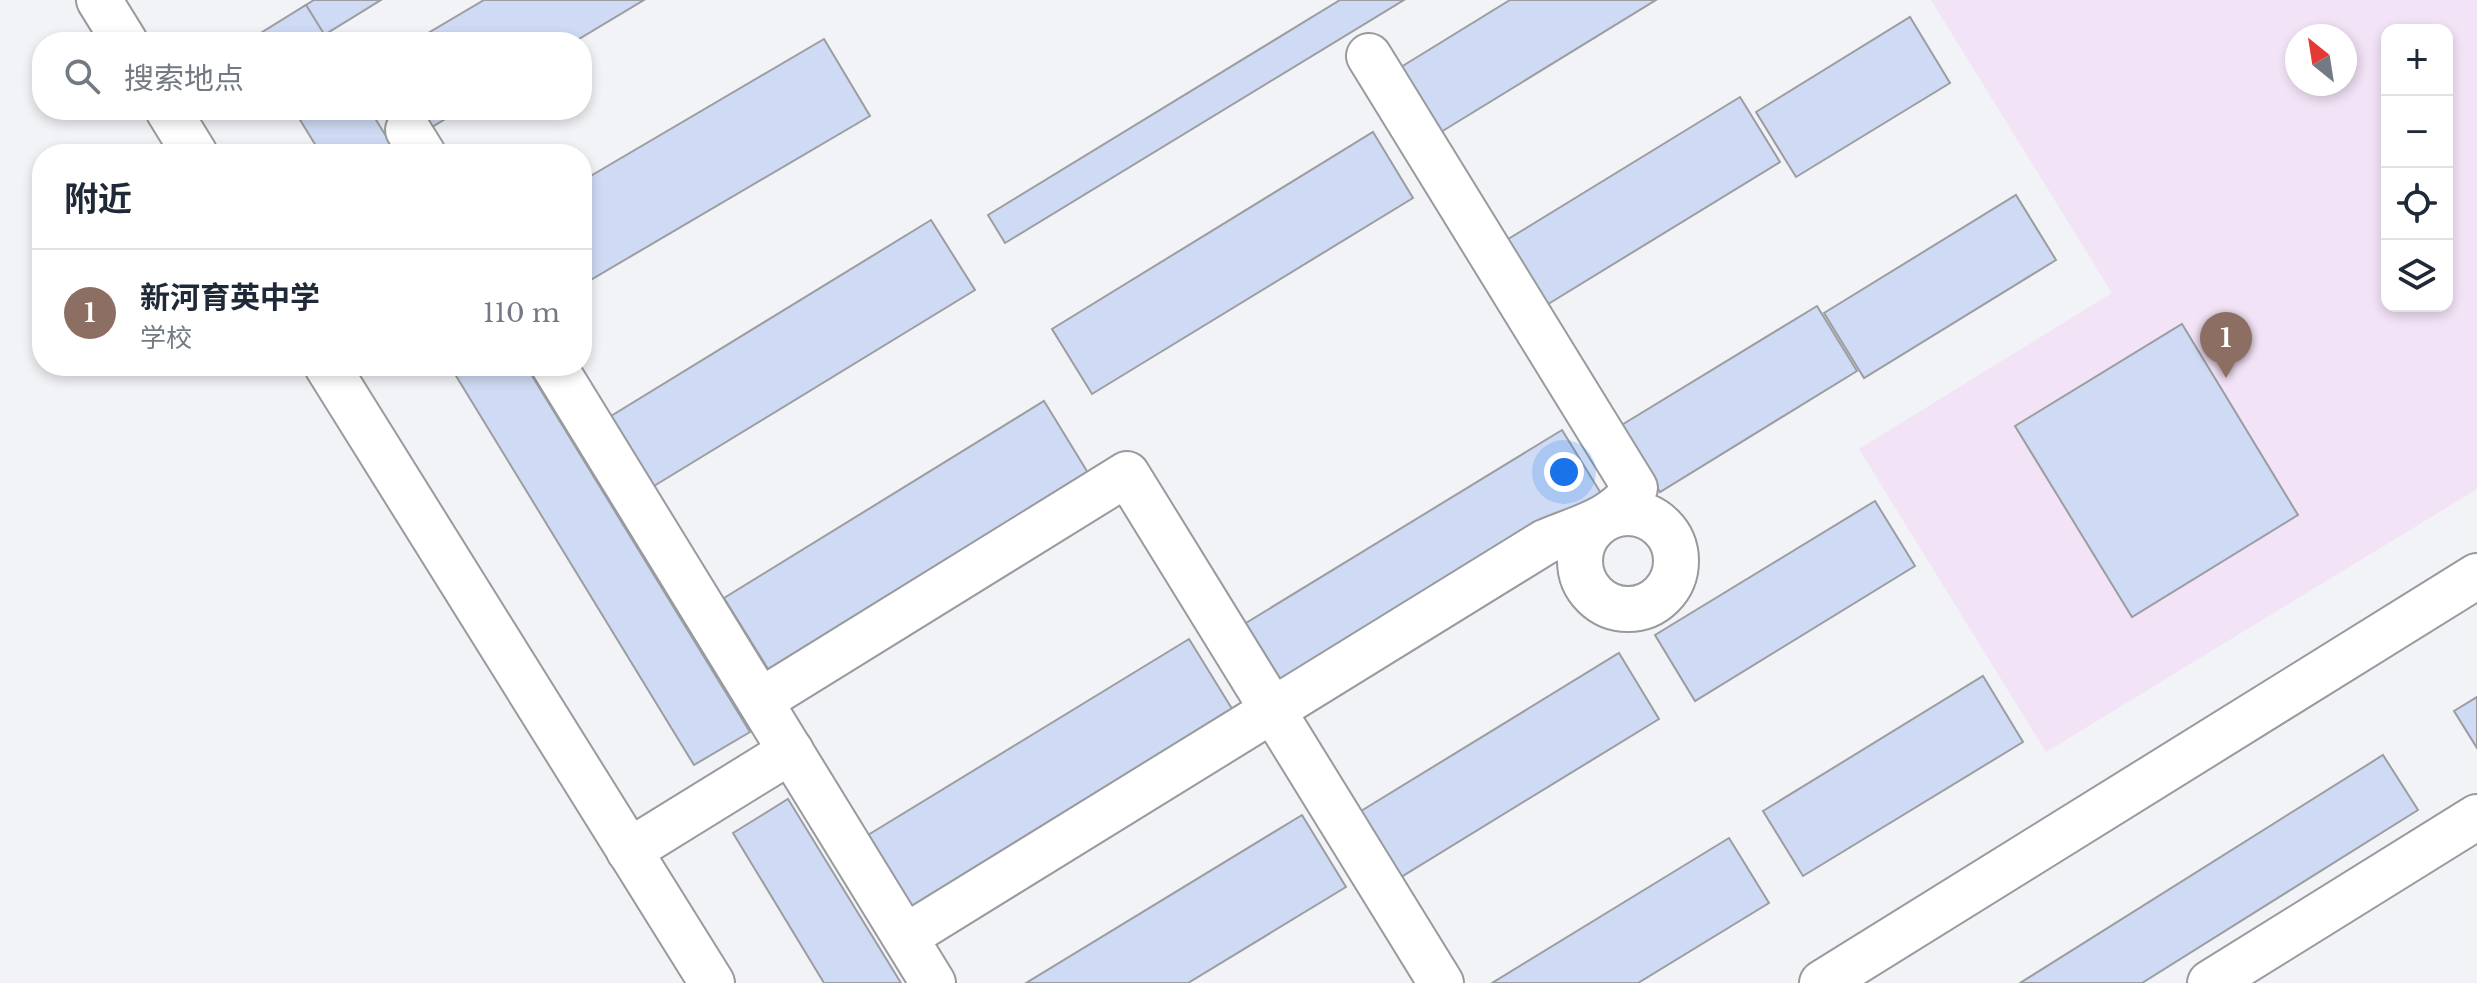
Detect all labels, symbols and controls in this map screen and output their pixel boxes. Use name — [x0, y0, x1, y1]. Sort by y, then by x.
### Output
north arrow — [2285, 24, 2357, 96]
map controls — [2381, 24, 2453, 312]
button: + — [2381, 24, 2453, 96]
search box — [32, 32, 592, 120]
icon: search — [60, 54, 104, 98]
text: 搜索地点 — [124, 60, 244, 97]
button: − — [2381, 96, 2453, 168]
button: locate — [2381, 168, 2453, 240]
text: 附近 — [64, 178, 132, 220]
button: layers — [2381, 240, 2453, 312]
text: 新河育英中学 — [140, 279, 320, 316]
text: 1 — [84, 297, 96, 329]
text: 110 m — [483, 297, 560, 329]
pin: 1 — [2200, 312, 2252, 378]
text: 学校 — [140, 322, 192, 354]
your location — [1544, 452, 1584, 492]

